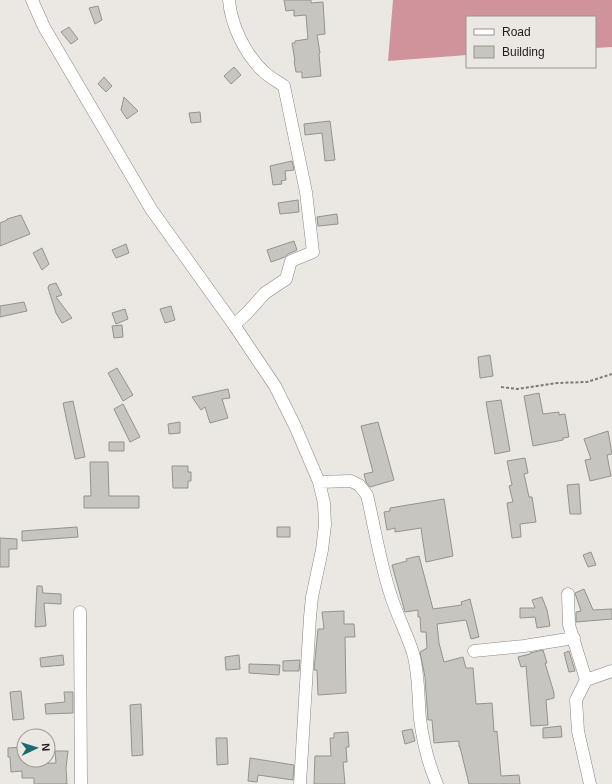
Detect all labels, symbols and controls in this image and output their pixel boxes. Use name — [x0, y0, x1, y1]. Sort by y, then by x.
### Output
legend — [466, 16, 596, 68]
text: Road — [502, 25, 531, 39]
text: Building — [502, 45, 545, 59]
north arrow — [16, 728, 56, 768]
text: N — [40, 743, 52, 752]

